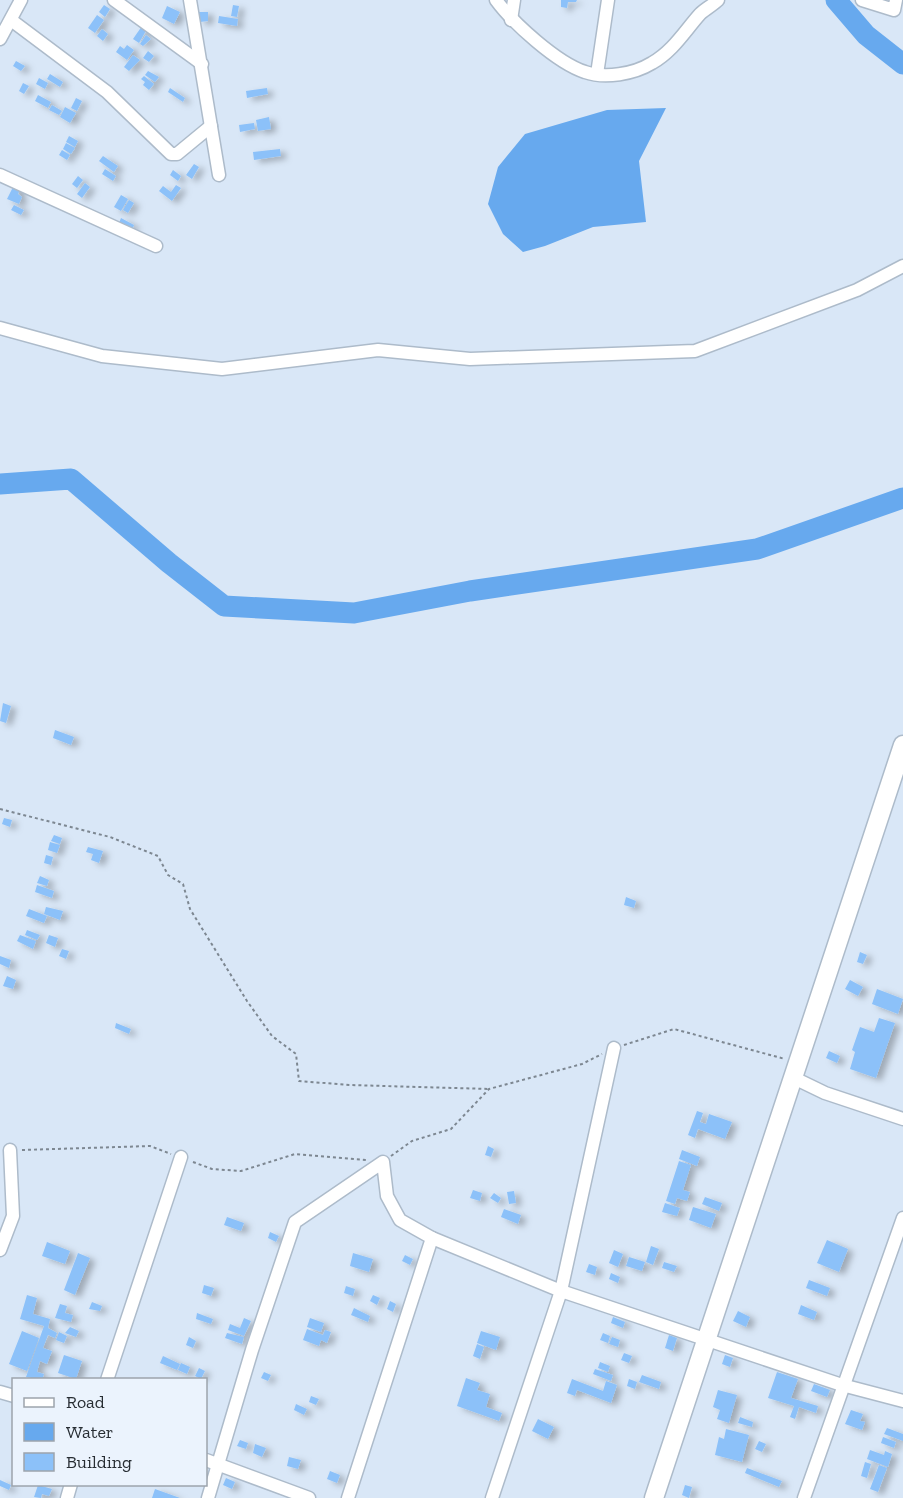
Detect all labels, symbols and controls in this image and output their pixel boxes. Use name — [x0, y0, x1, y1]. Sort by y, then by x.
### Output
legend — [12, 1378, 207, 1486]
text: Road — [66, 1391, 105, 1413]
text: Water — [66, 1421, 113, 1443]
text: Building — [66, 1451, 132, 1473]

